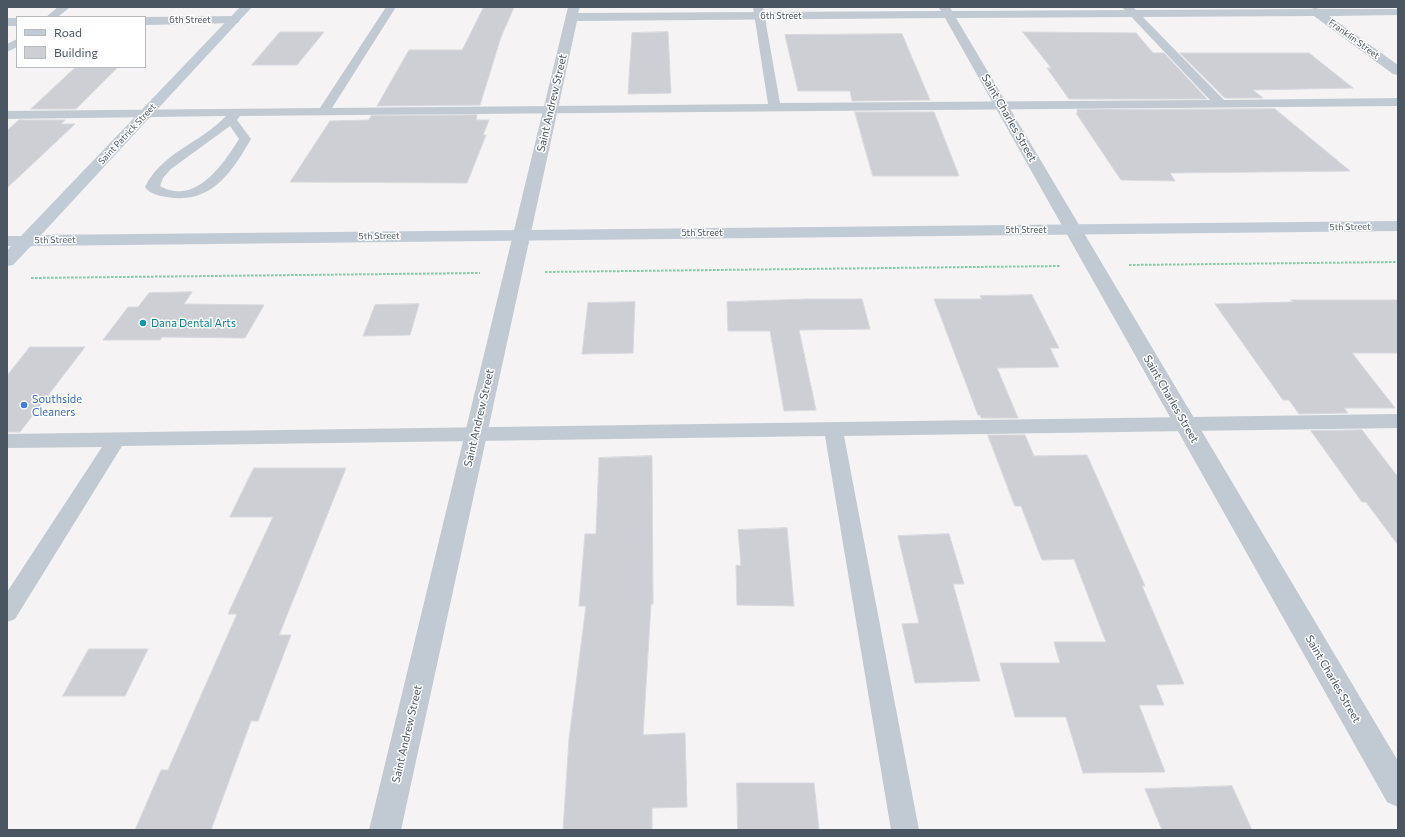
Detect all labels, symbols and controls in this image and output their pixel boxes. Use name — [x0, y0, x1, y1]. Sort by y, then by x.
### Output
street label: 6th Street — [760, 11, 802, 21]
street label: 6th Street — [169, 15, 211, 25]
legend — [16, 16, 146, 68]
street label: Franklin Street — [1326, 17, 1382, 61]
text: Road — [54, 25, 82, 39]
text: Building — [54, 45, 98, 59]
street label: Saint Andrew Street — [534, 53, 570, 153]
street label: Saint Charles Street — [979, 72, 1039, 164]
street label: Saint Patrick Street — [96, 101, 158, 167]
street label: 5th Street — [1329, 221, 1371, 233]
street label: 5th Street — [1005, 225, 1047, 235]
street label: 5th Street — [681, 228, 723, 238]
street label: 5th Street — [358, 230, 400, 242]
street label: 5th Street — [34, 234, 76, 246]
place label: Dana Dental Arts — [151, 316, 236, 330]
marker: Dana Dental Arts — [138, 318, 148, 328]
street label: Saint Charles Street — [1141, 353, 1201, 445]
street label: Saint Andrew Street — [461, 368, 497, 468]
place label: Southside Cleaners — [32, 392, 82, 418]
marker: Southside Cleaners — [19, 400, 29, 410]
street label: Saint Charles Street — [1303, 633, 1363, 725]
street label: Saint Andrew Street — [389, 684, 425, 784]

